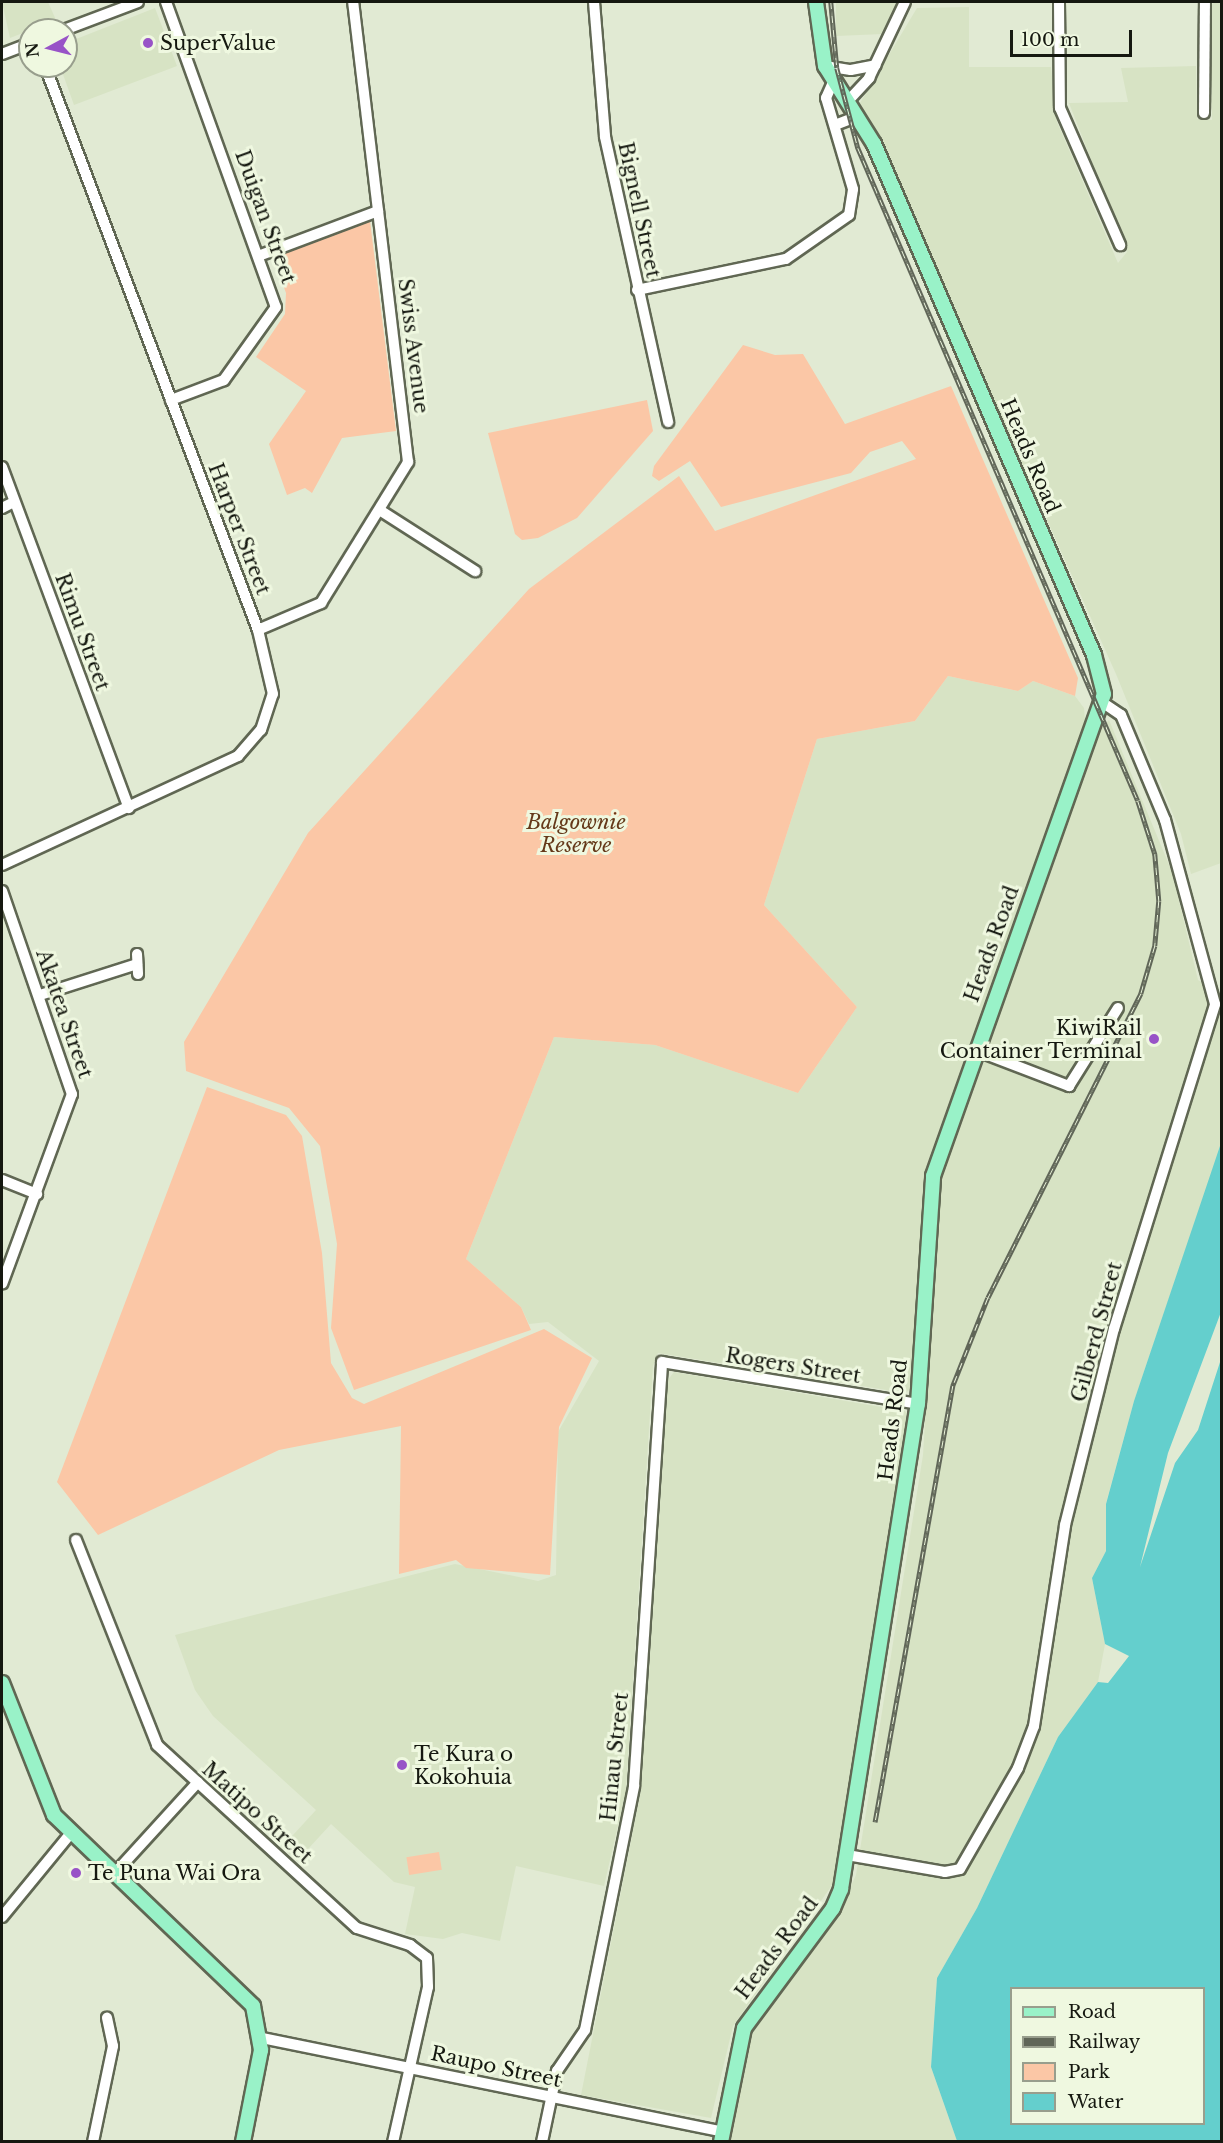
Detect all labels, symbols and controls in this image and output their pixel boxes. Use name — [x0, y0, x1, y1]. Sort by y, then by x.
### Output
north arrow — [18, 18, 78, 78]
scale bar — [1013, 18, 1134, 56]
text: 100 m — [1021, 29, 1079, 51]
place label: SuperValue — [160, 31, 276, 55]
marker: SuperValue — [141, 36, 155, 50]
text: N — [21, 41, 43, 59]
street label: Bignell Street — [613, 140, 665, 280]
street label: Duigan Street — [230, 147, 300, 287]
street label: Swiss Avenue — [393, 277, 433, 415]
street label: Heads Road — [995, 395, 1065, 517]
street label: Harper Street — [203, 460, 275, 598]
street label: Rimu Street — [50, 570, 114, 694]
park label: Balgownie Reserve — [526, 811, 626, 858]
street label: Heads Road — [960, 883, 1024, 1005]
street label: Akatea Street — [31, 946, 97, 1082]
place label: KiwiRail Container Terminal — [939, 1016, 1142, 1063]
marker: KiwiRail Container Terminal — [1147, 1032, 1161, 1046]
street label: Gilberd Street — [1067, 1259, 1127, 1405]
street label: Rogers Street — [724, 1343, 862, 1389]
street label: Heads Road — [874, 1358, 912, 1482]
street label: Hinau Street — [596, 1691, 634, 1823]
place label: Te Kura o Kokohuia — [414, 1742, 513, 1789]
street label: Matipo Street — [197, 1757, 317, 1869]
marker: Te Kura o Kokohuia — [395, 1758, 409, 1772]
place label: Te Puna Wai Ora — [88, 1861, 262, 1885]
marker: Te Puna Wai Ora — [69, 1866, 83, 1880]
street label: Heads Road — [731, 1892, 823, 2004]
legend — [1010, 1987, 1205, 2125]
text: Road — [1068, 2001, 1116, 2023]
text: Railway — [1068, 2031, 1140, 2053]
street label: Raupo Street — [429, 2041, 563, 2093]
text: Park — [1068, 2061, 1110, 2083]
text: Water — [1068, 2091, 1123, 2113]

